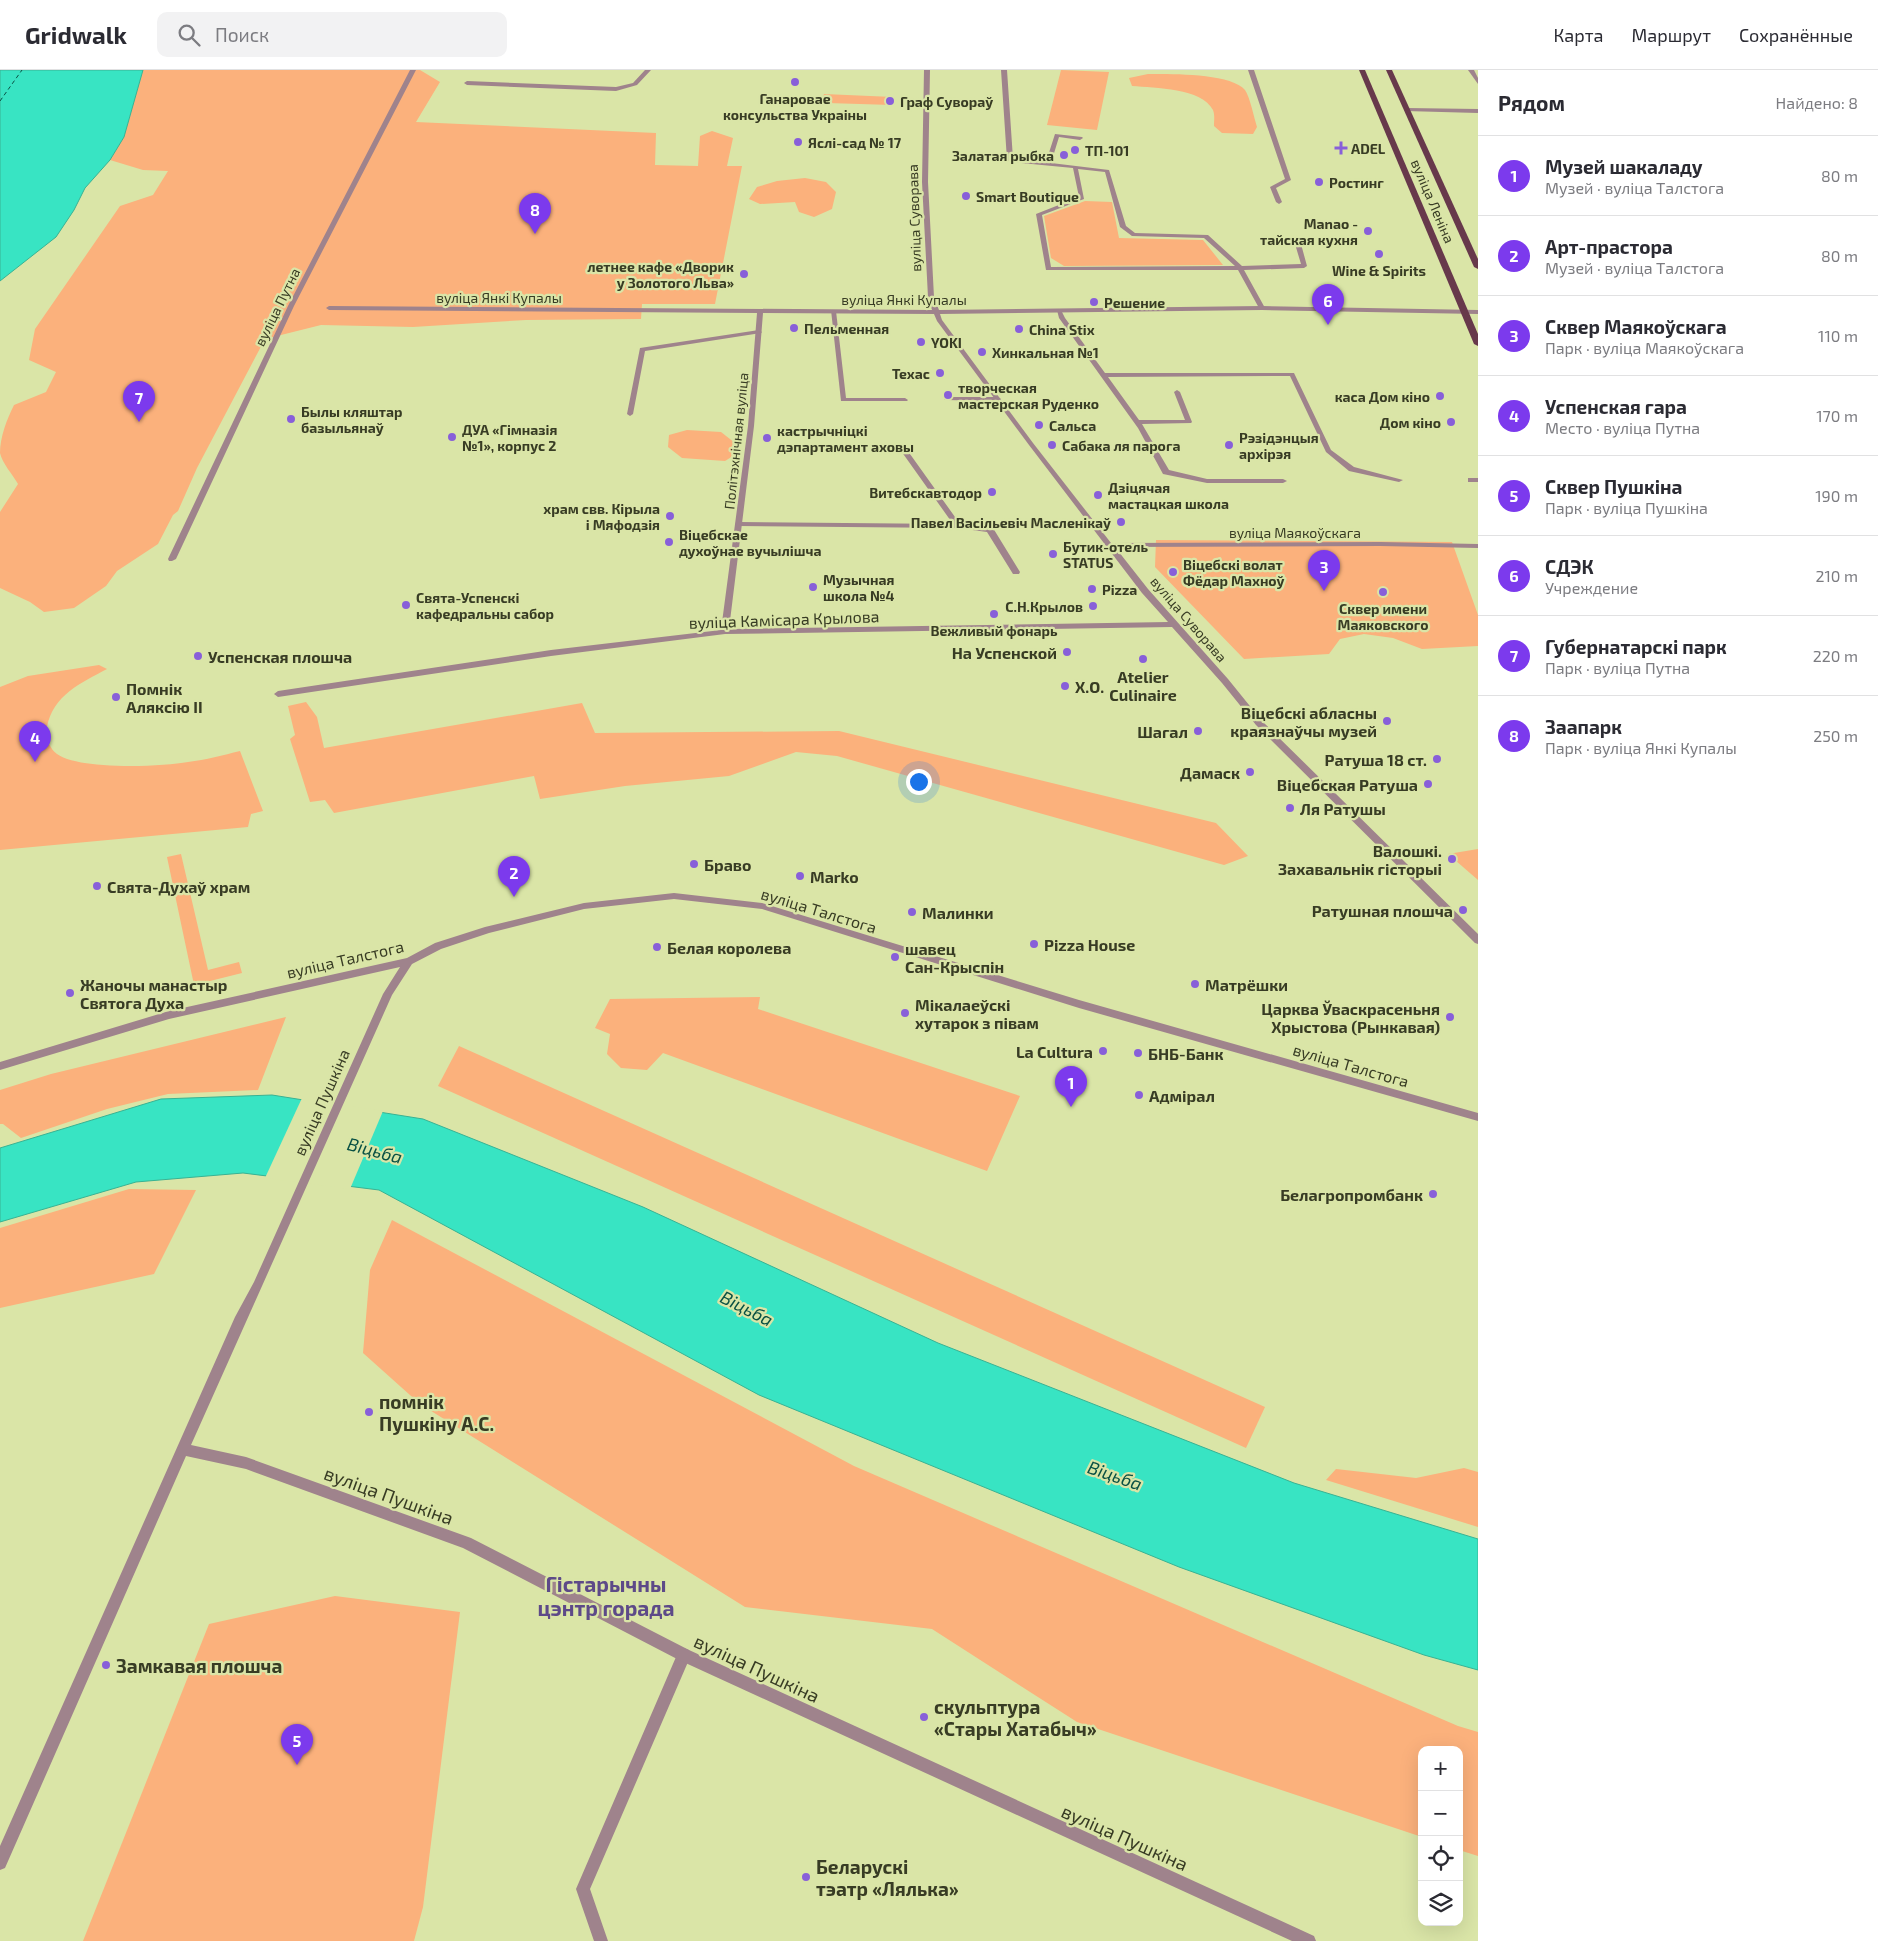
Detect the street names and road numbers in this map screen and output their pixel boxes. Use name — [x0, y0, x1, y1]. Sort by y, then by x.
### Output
street label: вуліца Леніна — [1408, 157, 1458, 245]
street label: вуліца Суворава — [904, 164, 924, 272]
street label: вуліца Путна — [251, 265, 303, 349]
street label: вуліца Янкі Купалы — [436, 289, 562, 306]
street label: вуліца Янкі Купалы — [841, 291, 967, 308]
street label: Політэхнічная вуліца — [720, 372, 752, 510]
street label: вуліца Маякоўскага — [1229, 524, 1361, 541]
street label: вуліца Суворава — [1147, 573, 1231, 665]
street label: вуліца Камісара Крылова — [688, 606, 880, 633]
street label: вуліца Талстога — [759, 883, 879, 938]
street label: вуліца Талстога — [285, 936, 406, 983]
street label: вуліца Талстога — [1291, 1039, 1411, 1092]
street label: вуліца Пушкіна — [289, 1046, 354, 1159]
street label: вуліца Пушкіна — [321, 1461, 457, 1530]
street label: вуліца Пушкіна — [690, 1629, 823, 1708]
street label: вуліца Пушкіна — [1058, 1799, 1192, 1876]

